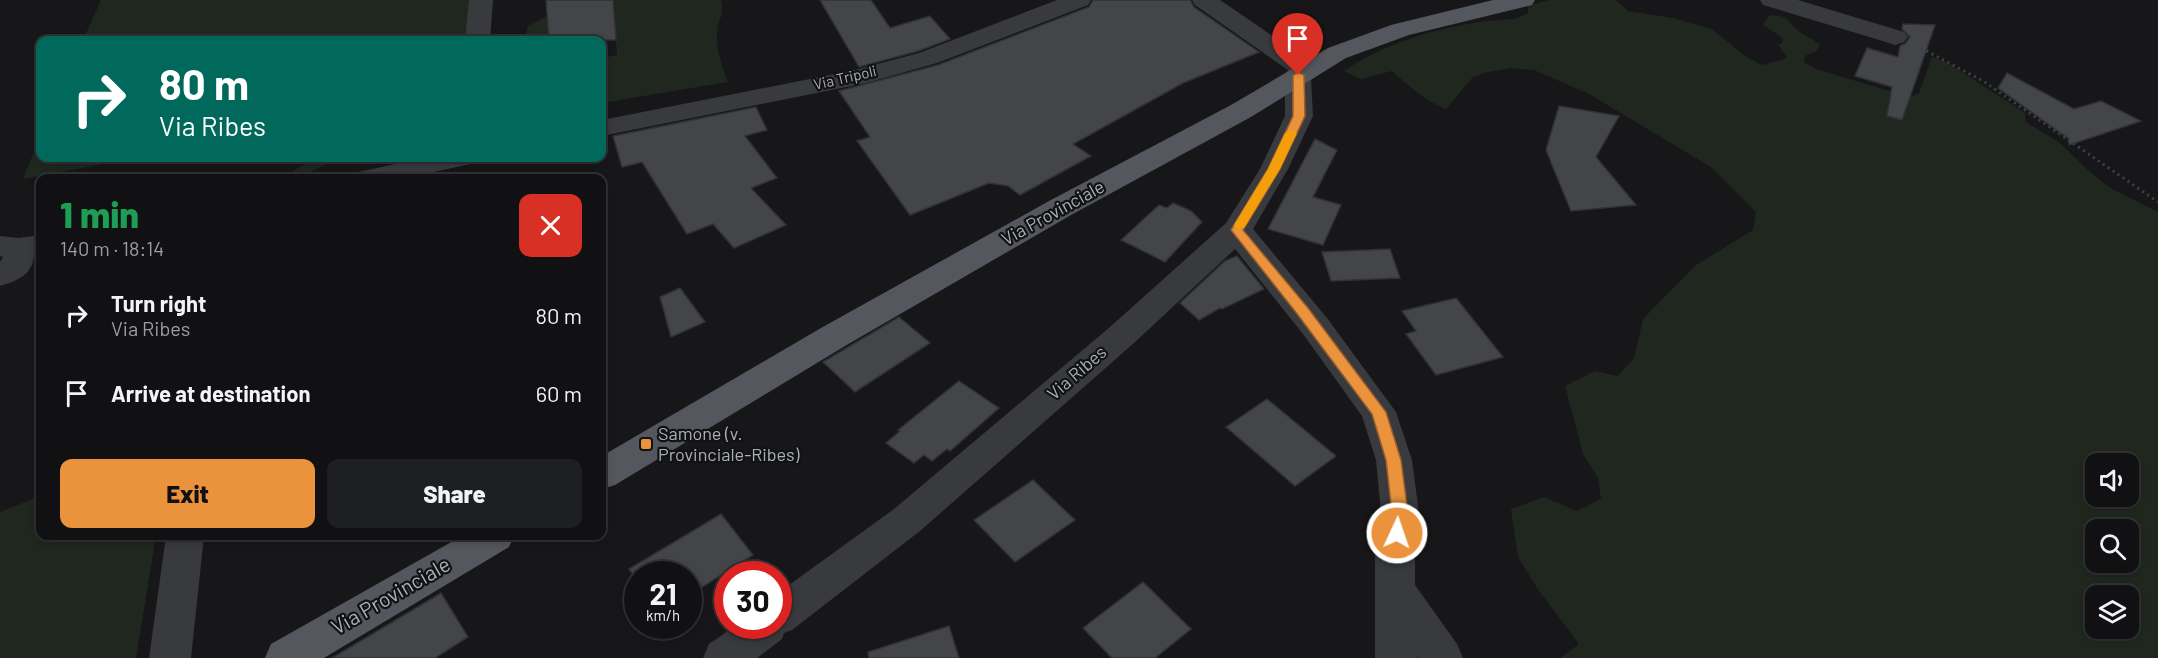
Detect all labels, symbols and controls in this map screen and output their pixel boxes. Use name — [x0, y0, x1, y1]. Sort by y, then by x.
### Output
pin — [1272, 13, 1323, 75]
icon: arrive — [1281, 22, 1314, 55]
text: 80 m — [159, 58, 249, 108]
icon: right — [60, 60, 138, 138]
street label: Via Tripoli — [812, 61, 878, 93]
text: Via Ribes — [159, 109, 266, 141]
street label: Via Provinciale — [997, 175, 1108, 249]
text: 1 min — [60, 192, 139, 235]
button: close — [519, 194, 582, 257]
text: 140 m · 18:14 — [60, 236, 164, 260]
text: Turn right — [111, 290, 206, 316]
icon: right — [60, 299, 93, 332]
text: 80 m — [536, 302, 582, 328]
text: Via Ribes — [111, 316, 190, 340]
street label: Via Ribes — [1042, 341, 1111, 404]
icon: arrive — [60, 377, 93, 410]
text: Arrive at destination — [111, 380, 310, 406]
text: 60 m — [536, 380, 582, 406]
place label: Samone (v. Provinciale-Ribes) — [658, 422, 800, 465]
marker: Samone (v. Provinciale-Ribes) — [639, 437, 653, 451]
map controls — [2085, 453, 2139, 639]
button: sound — [2085, 453, 2139, 507]
button: Exit — [60, 459, 315, 528]
button: Share — [327, 459, 582, 528]
position arrow — [1365, 501, 1429, 565]
button: search — [2085, 519, 2139, 573]
street label: Via Provinciale — [326, 551, 454, 639]
speed limit sign: 30 — [714, 561, 792, 639]
text: 21 — [649, 575, 677, 611]
button: layers — [2085, 585, 2139, 639]
text: km/h — [646, 606, 680, 624]

